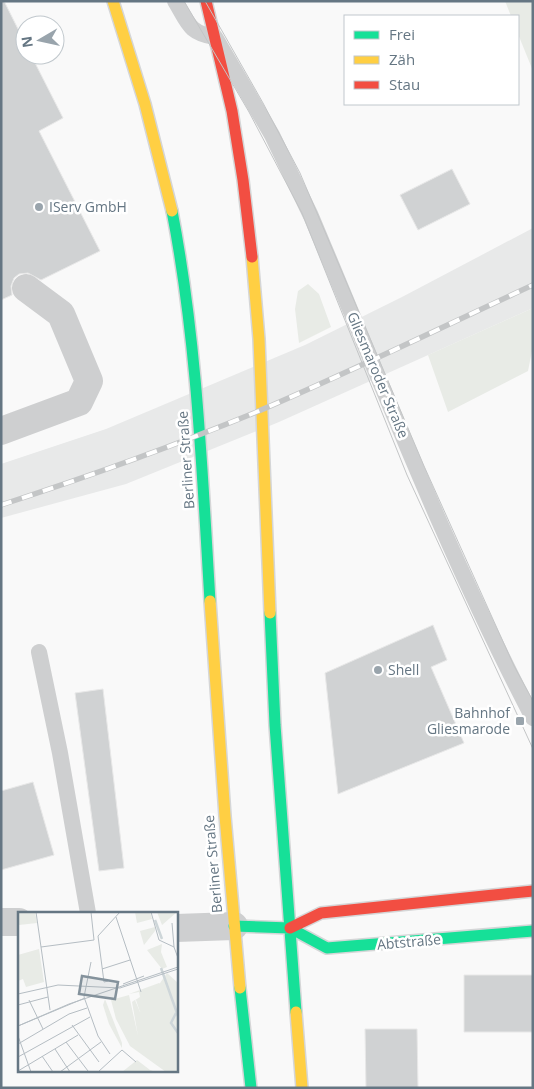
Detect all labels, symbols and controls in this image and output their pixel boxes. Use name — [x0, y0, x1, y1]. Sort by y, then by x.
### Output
north arrow — [15, 15, 65, 65]
legend — [344, 15, 519, 105]
text: Frei — [389, 24, 415, 44]
text: N — [16, 35, 37, 49]
text: Zäh — [389, 49, 415, 69]
text: Stau — [389, 74, 420, 94]
place label: IServ GmbH — [49, 197, 127, 216]
marker: IServ GmbH — [33, 201, 45, 213]
street label: Gliesmaroder Straße — [343, 309, 414, 441]
street label: Berliner Straße — [173, 410, 198, 510]
place label: Shell — [388, 660, 419, 679]
marker: Shell — [372, 664, 384, 676]
place label: Bahnhof Gliesmarode — [427, 703, 511, 738]
marker: Bahnhof Gliesmarode — [514, 715, 526, 727]
street label: Berliner Straße — [199, 814, 226, 914]
inset map — [18, 912, 178, 1072]
street label: Abtstraße — [376, 929, 442, 954]

